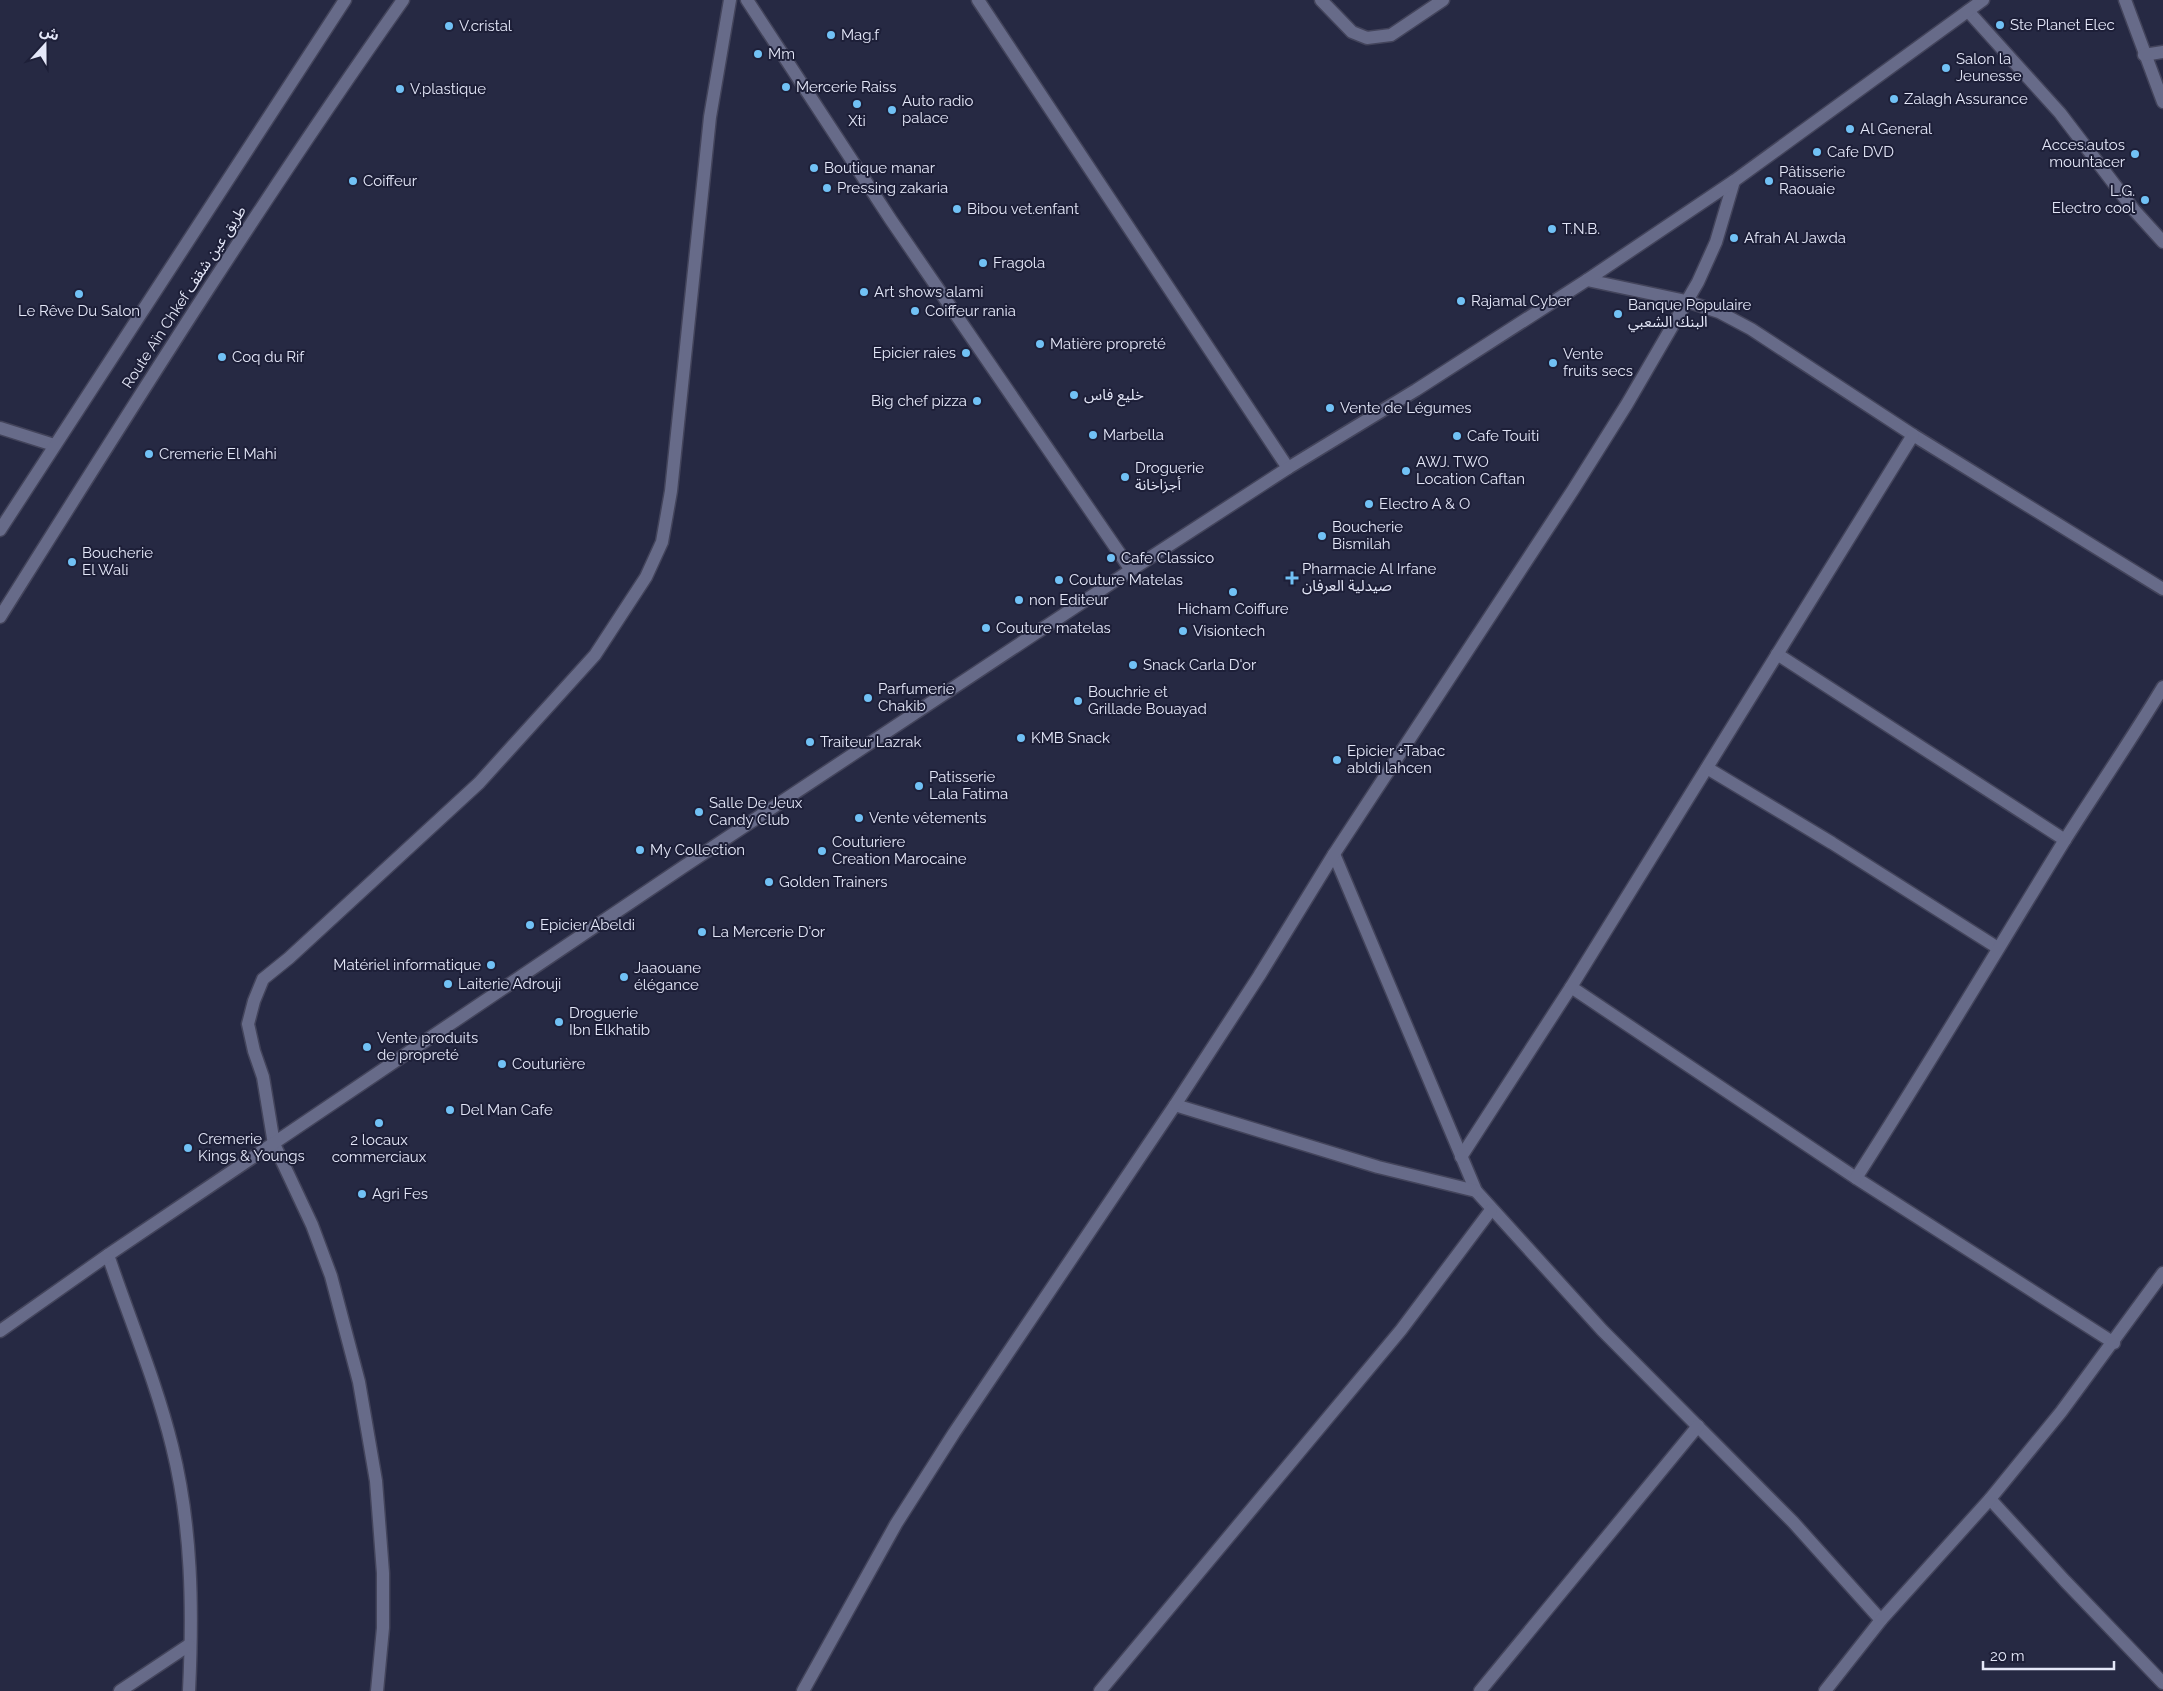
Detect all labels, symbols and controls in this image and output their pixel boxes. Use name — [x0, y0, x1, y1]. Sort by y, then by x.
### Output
place label: Ste Planet Elec — [2010, 16, 2115, 34]
place label: V.cristal — [459, 17, 513, 35]
marker: Ste Planet Elec — [1994, 19, 2006, 31]
north arrow — [20, 20, 70, 70]
marker: V.cristal — [443, 20, 455, 32]
text: ش — [38, 22, 61, 44]
place label: Mag.f — [841, 26, 880, 44]
marker: Mag.f — [825, 29, 837, 41]
place label: Mm — [768, 45, 795, 63]
marker: Mm — [752, 48, 764, 60]
place label: Salon la Jeunesse — [1956, 50, 2022, 85]
marker: Salon la Jeunesse — [1940, 62, 1952, 74]
place label: Mercerie Raiss — [796, 78, 897, 96]
place label: V.plastique — [410, 80, 486, 98]
marker: Mercerie Raiss — [780, 81, 792, 93]
marker: V.plastique — [394, 83, 406, 95]
place label: Zalagh Assurance — [1904, 90, 2028, 108]
place label: Auto radio palace — [902, 92, 974, 127]
marker: Zalagh Assurance — [1888, 93, 1900, 105]
marker: Xti — [851, 98, 863, 110]
marker: Auto radio palace — [886, 104, 898, 116]
place label: Xti — [848, 112, 866, 130]
place label: Al General — [1860, 120, 1933, 138]
marker: Al General — [1844, 123, 1856, 135]
place label: Acces.autos mountacer — [2042, 136, 2126, 171]
place label: Cafe DVD — [1827, 143, 1894, 161]
marker: Cafe DVD — [1811, 146, 1823, 158]
marker: Acces.autos mountacer — [2129, 148, 2141, 160]
place label: Boutique manar — [824, 159, 936, 177]
marker: Boutique manar — [808, 162, 820, 174]
place label: Pâtisserie Raouaie — [1779, 163, 1845, 198]
place label: Coiffeur — [363, 172, 418, 190]
marker: Coiffeur — [347, 175, 359, 187]
marker: Pâtisserie Raouaie — [1763, 175, 1775, 187]
place label: Pressing zakaria — [837, 179, 948, 197]
marker: Pressing zakaria — [821, 182, 833, 194]
place label: L.G. Electro cool — [2052, 182, 2136, 217]
marker: L.G. Electro cool — [2139, 194, 2151, 206]
place label: Bibou vet.enfant — [967, 200, 1079, 218]
street label: Route Aïn Chkef طريق عين شقف — [118, 202, 251, 392]
marker: Bibou vet.enfant — [951, 203, 963, 215]
place label: T.N.B. — [1562, 220, 1600, 238]
marker: T.N.B. — [1546, 223, 1558, 235]
place label: Afrah Al Jawda — [1744, 229, 1846, 247]
marker: Afrah Al Jawda — [1728, 232, 1740, 244]
place label: Fragola — [993, 254, 1045, 272]
marker: Fragola — [977, 257, 989, 269]
place label: Art shows alami — [874, 283, 983, 301]
marker: Art shows alami — [858, 286, 870, 298]
marker: Le Rêve Du Salon — [73, 288, 85, 300]
place label: Rajamal Cyber — [1471, 292, 1572, 310]
marker: Rajamal Cyber — [1455, 295, 1467, 307]
place label: Banque Populaire البنك الشعبي — [1628, 296, 1752, 333]
place label: Le Rêve Du Salon — [18, 302, 140, 320]
place label: Coiffeur rania — [925, 302, 1016, 320]
marker: Coiffeur rania — [909, 305, 921, 317]
marker: Banque Populaire البنك الشعبي — [1612, 308, 1624, 320]
place label: Matière propreté — [1050, 335, 1166, 353]
marker: Matière propreté — [1034, 338, 1046, 350]
place label: Epicier raies — [873, 344, 956, 362]
place label: Vente fruits secs — [1563, 345, 1633, 380]
marker: Epicier raies — [960, 347, 972, 359]
place label: Coq du Rif — [232, 348, 305, 366]
marker: Coq du Rif — [216, 351, 228, 363]
marker: Vente fruits secs — [1547, 357, 1559, 369]
place label: خليع فاس — [1084, 386, 1144, 407]
marker: خليع فاس — [1068, 389, 1080, 401]
place label: Big chef pizza — [871, 392, 967, 410]
marker: Big chef pizza — [971, 395, 983, 407]
place label: Vente de Légumes — [1340, 399, 1472, 417]
marker: Vente de Légumes — [1324, 402, 1336, 414]
place label: Marbella — [1103, 426, 1164, 444]
place label: Cafe Touiti — [1467, 427, 1539, 445]
marker: Marbella — [1087, 429, 1099, 441]
marker: Cafe Touiti — [1451, 430, 1463, 442]
place label: Cremerie El Mahi — [159, 445, 277, 463]
marker: Cremerie El Mahi — [143, 448, 155, 460]
place label: AWJ. TWO Location Caftan — [1416, 453, 1525, 488]
place label: Droguerie أجزاخانة — [1135, 459, 1204, 494]
marker: AWJ. TWO Location Caftan — [1400, 465, 1412, 477]
marker: Droguerie أجزاخانة — [1119, 471, 1131, 483]
place label: Electro A & O — [1379, 495, 1470, 513]
marker: Electro A & O — [1363, 498, 1375, 510]
place label: Boucherie Bismilah — [1332, 518, 1403, 553]
marker: Boucherie Bismilah — [1316, 530, 1328, 542]
place label: Boucherie El Wali — [82, 544, 153, 579]
place label: Cafe Classico — [1121, 549, 1214, 567]
marker: Cafe Classico — [1105, 552, 1117, 564]
marker: Boucherie El Wali — [66, 556, 78, 568]
place label: Pharmacie Al Irfane صيدلية العرفان — [1302, 560, 1437, 595]
place label: Couture Matelas — [1069, 571, 1183, 589]
marker: Pharmacie Al Irfane صيدلية العرفان — [1286, 572, 1298, 584]
marker: Couture Matelas — [1053, 574, 1065, 586]
marker: Hicham Coiffure — [1227, 586, 1239, 598]
place label: non Editeur — [1029, 591, 1109, 609]
marker: non Editeur — [1013, 594, 1025, 606]
place label: Hicham Coiffure — [1177, 600, 1289, 618]
place label: Couture matelas — [996, 619, 1111, 637]
marker: Couture matelas — [980, 622, 992, 634]
place label: Visiontech — [1193, 622, 1265, 640]
marker: Visiontech — [1177, 625, 1189, 637]
place label: Snack Carla D'or — [1143, 656, 1257, 674]
marker: Snack Carla D'or — [1127, 659, 1139, 671]
place label: Parfumerie Chakib — [878, 680, 955, 715]
place label: Bouchrie et Grillade Bouayad — [1088, 683, 1207, 718]
marker: Parfumerie Chakib — [862, 692, 874, 704]
marker: Bouchrie et Grillade Bouayad — [1072, 695, 1084, 707]
place label: KMB Snack — [1031, 729, 1110, 747]
marker: KMB Snack — [1015, 732, 1027, 744]
place label: Traiteur Lazrak — [820, 733, 922, 751]
marker: Traiteur Lazrak — [804, 736, 816, 748]
place label: Epicier +Tabac abldi lahcen — [1347, 742, 1445, 777]
marker: Epicier +Tabac abldi lahcen — [1331, 754, 1343, 766]
place label: Patisserie Lala Fatima — [929, 768, 1008, 803]
marker: Patisserie Lala Fatima — [913, 780, 925, 792]
place label: Salle De Jeux Candy Club — [709, 794, 803, 829]
marker: Salle De Jeux Candy Club — [693, 806, 705, 818]
place label: Vente vêtements — [869, 809, 986, 827]
marker: Vente vêtements — [853, 812, 865, 824]
place label: Couturiere Creation Marocaine — [832, 833, 967, 868]
place label: My Collection — [650, 841, 745, 859]
marker: My Collection — [634, 844, 646, 856]
marker: Couturiere Creation Marocaine — [816, 845, 828, 857]
place label: Golden Trainers — [779, 873, 888, 891]
marker: Golden Trainers — [763, 876, 775, 888]
place label: Epicier Abeldi — [540, 916, 635, 934]
marker: Epicier Abeldi — [524, 919, 536, 931]
place label: La Mercerie D'or — [712, 923, 826, 941]
marker: La Mercerie D'or — [696, 926, 708, 938]
place label: Matériel informatique — [333, 956, 481, 974]
marker: Matériel informatique — [485, 959, 497, 971]
place label: Jaaouane élégance — [634, 959, 701, 994]
marker: Jaaouane élégance — [618, 971, 630, 983]
place label: Laiterie Adrouji — [458, 975, 561, 993]
marker: Laiterie Adrouji — [442, 978, 454, 990]
place label: Droguerie Ibn Elkhatib — [569, 1004, 650, 1039]
marker: Droguerie Ibn Elkhatib — [553, 1016, 565, 1028]
place label: Vente produits de propreté — [377, 1029, 478, 1064]
marker: Vente produits de propreté — [361, 1041, 373, 1053]
place label: Couturière — [512, 1055, 585, 1073]
marker: Couturière — [496, 1058, 508, 1070]
place label: Del Man Cafe — [460, 1101, 553, 1119]
marker: Del Man Cafe — [444, 1104, 456, 1116]
marker: 2 locaux commerciaux — [373, 1117, 385, 1129]
place label: Cremerie Kings & Youngs — [198, 1130, 305, 1165]
place label: 2 locaux commerciaux — [332, 1131, 427, 1166]
marker: Cremerie Kings & Youngs — [182, 1142, 194, 1154]
place label: Agri Fes — [372, 1185, 428, 1203]
marker: Agri Fes — [356, 1188, 368, 1200]
scale bar — [1983, 1638, 2114, 1670]
text: 20 m — [1990, 1647, 2025, 1665]

